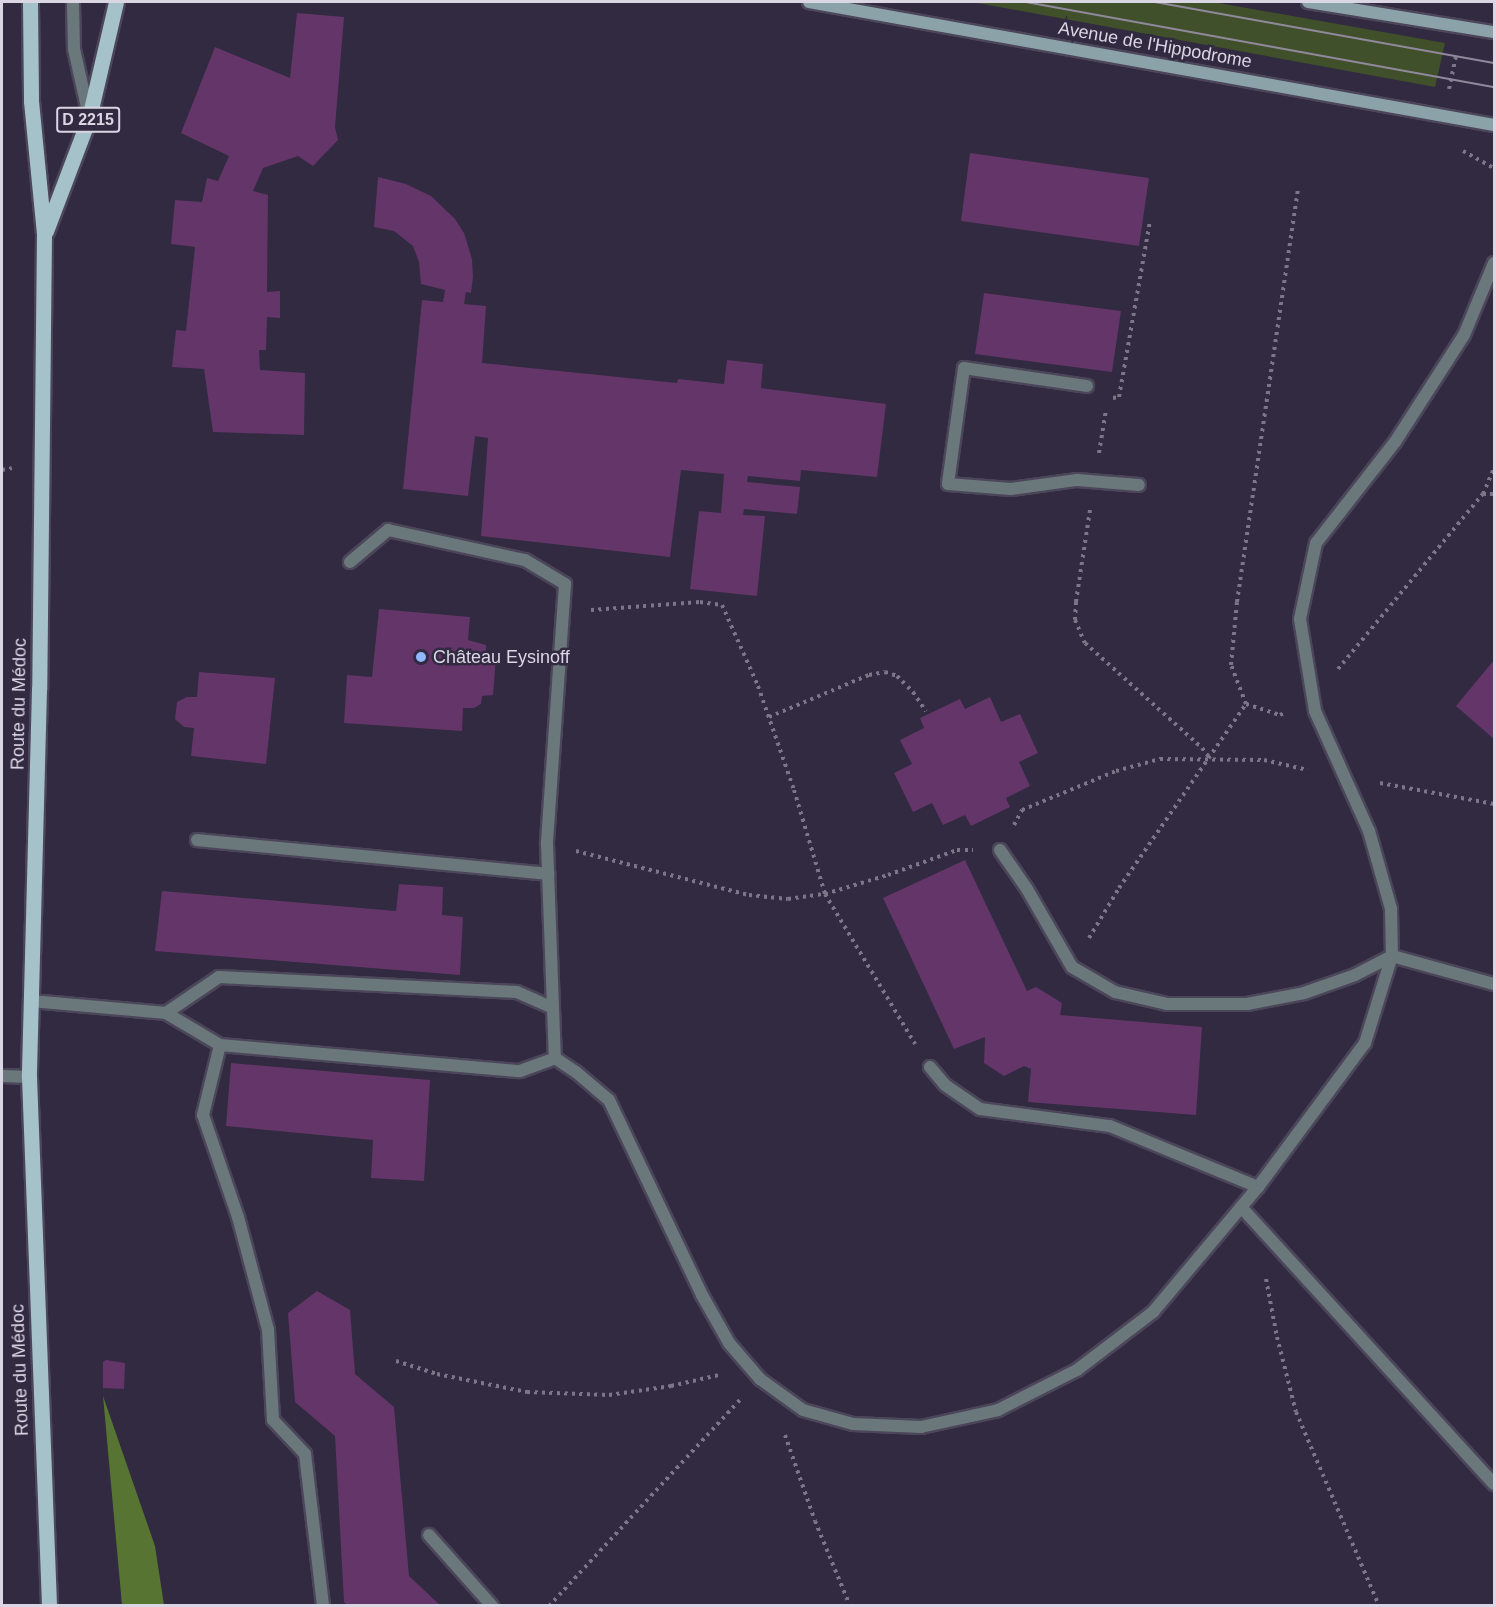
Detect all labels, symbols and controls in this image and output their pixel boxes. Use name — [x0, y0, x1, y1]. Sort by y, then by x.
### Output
street label: Avenue de l'Hippodrome — [1056, 17, 1254, 73]
road number: D 2215 — [55, 107, 121, 133]
street label: Route du Médoc — [7, 638, 31, 770]
place label: Château Eysinoff — [433, 646, 570, 668]
marker: Château Eysinoff — [414, 650, 428, 664]
street label: Route du Médoc — [7, 1304, 33, 1436]

